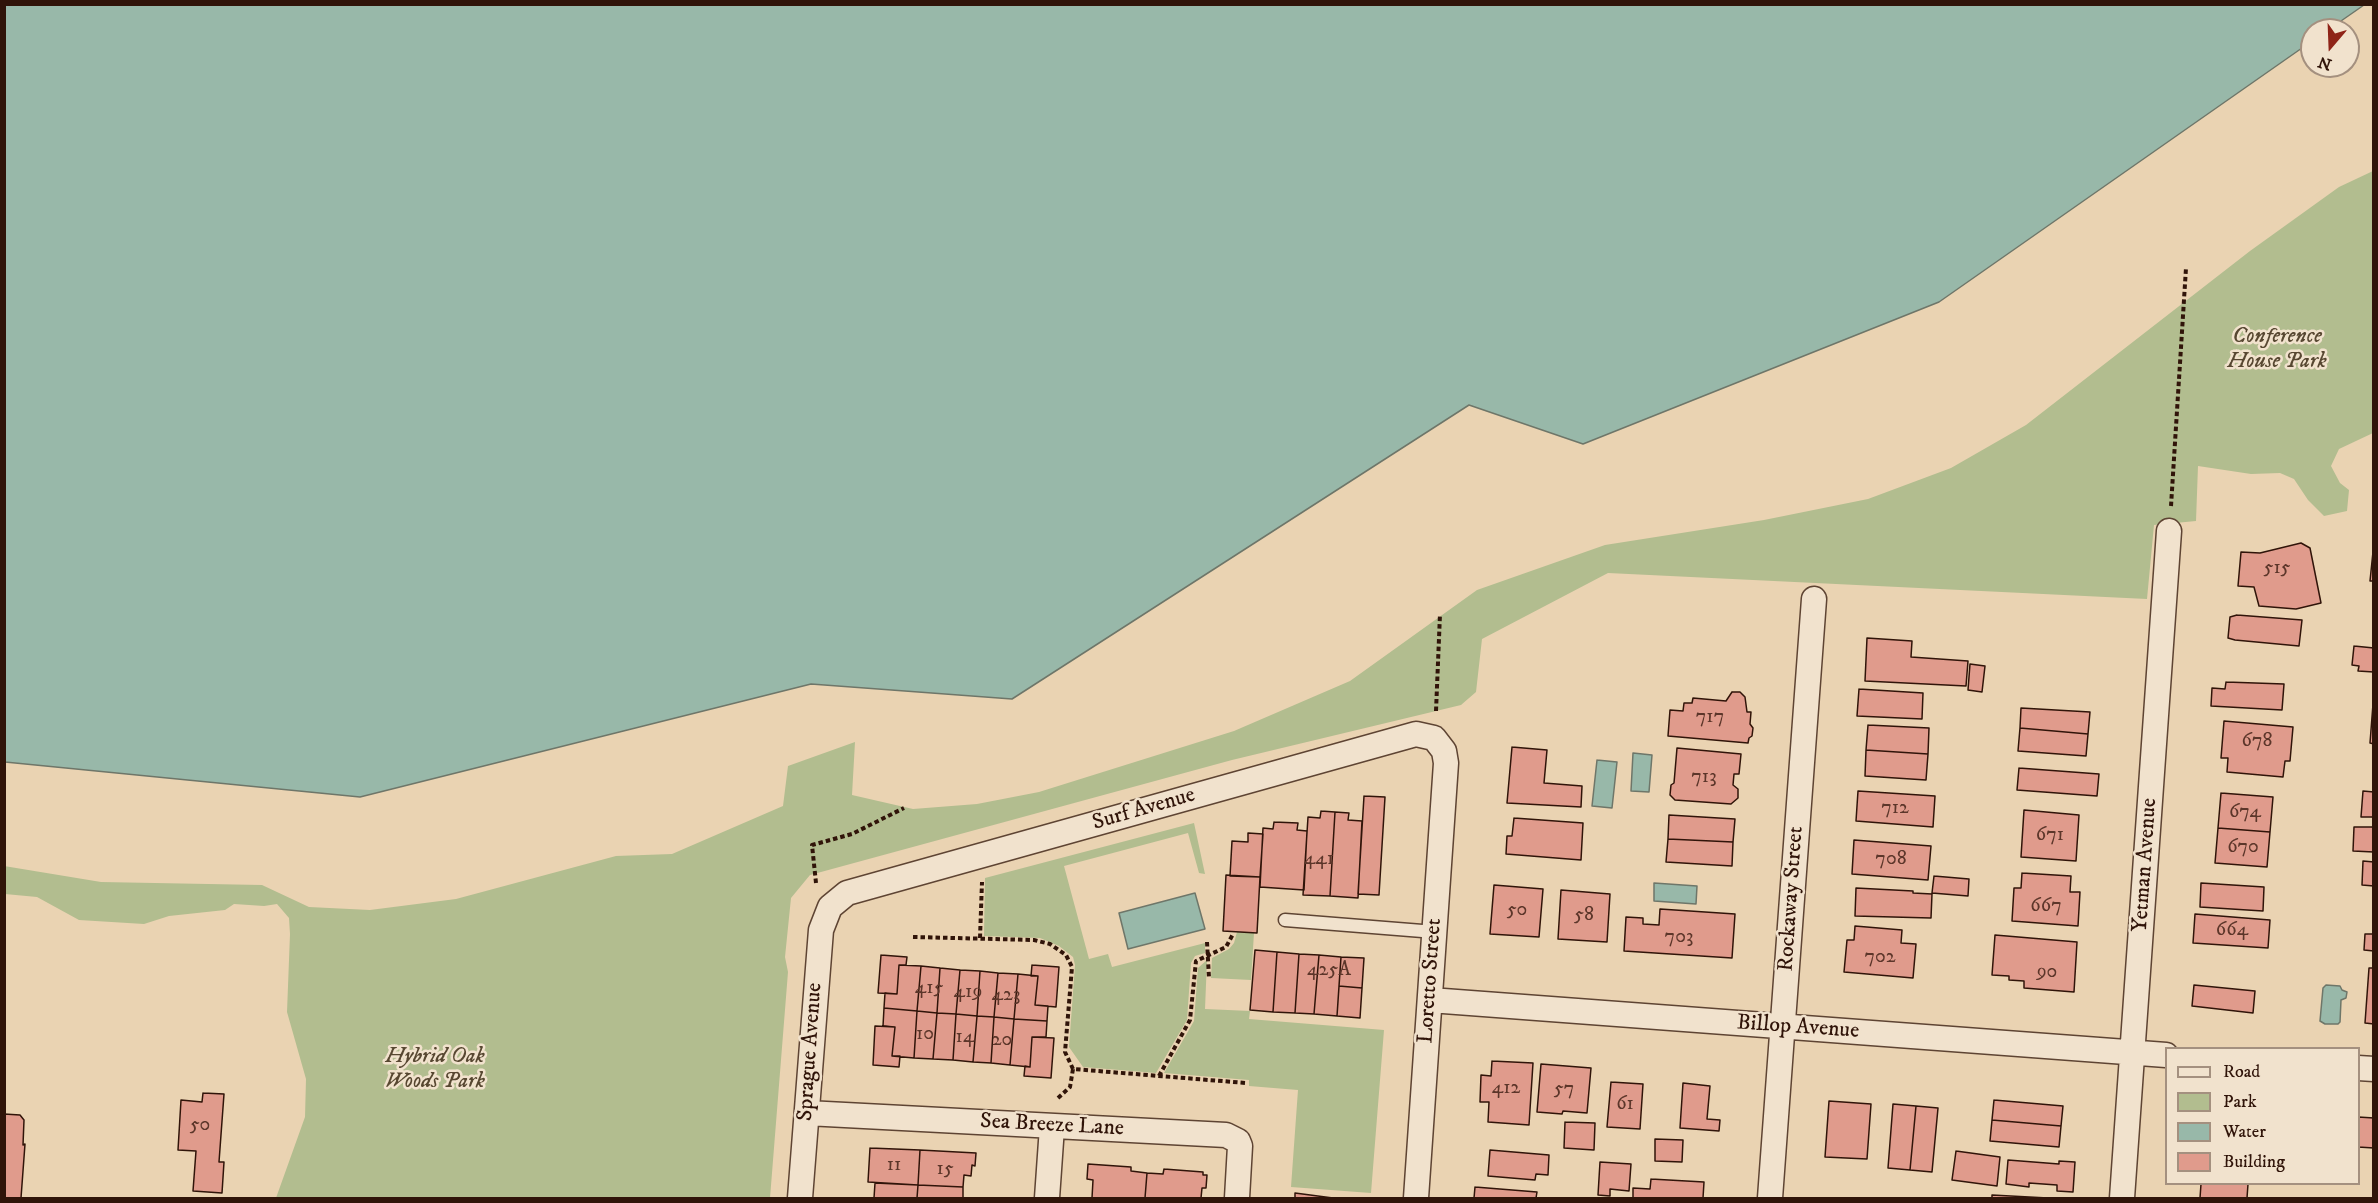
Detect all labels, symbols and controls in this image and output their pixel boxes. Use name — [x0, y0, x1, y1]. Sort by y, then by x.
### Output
north arrow — [2300, 18, 2360, 78]
text: N — [2315, 52, 2334, 75]
park label: Conference House Park — [2227, 324, 2327, 376]
house number: 515 — [2263, 557, 2291, 581]
house number: 717 — [1696, 706, 1724, 730]
house number: 678 — [2242, 730, 2272, 754]
house number: 713 — [1691, 766, 1717, 790]
street label: Surf Avenue — [1090, 783, 1198, 837]
house number: 712 — [1881, 797, 1909, 821]
street label: Yetman Avenue — [2128, 797, 2164, 933]
house number: 674 — [2229, 801, 2261, 825]
house number: 671 — [2036, 824, 2064, 848]
street label: Rockaway Street — [1774, 826, 1810, 972]
house number: 670 — [2227, 836, 2259, 860]
house number: 441 — [1304, 848, 1334, 872]
house number: 708 — [1875, 848, 1907, 872]
house number: 667 — [2030, 895, 2062, 919]
house number: 50 — [1507, 899, 1527, 923]
house number: 58 — [1574, 904, 1594, 928]
street label: Loretto Street — [1413, 918, 1449, 1044]
house number: 664 — [2216, 919, 2248, 943]
house number: 703 — [1665, 926, 1693, 950]
house number: 702 — [1864, 946, 1896, 970]
house number: 425A — [1307, 959, 1351, 983]
house number: 90 — [2037, 961, 2057, 985]
house number: 415 — [915, 977, 943, 1001]
house number: 419 — [954, 981, 982, 1005]
street label: Sprague Avenue — [793, 982, 829, 1122]
house number: 423 — [992, 984, 1020, 1008]
street label: Billop Avenue — [1736, 1011, 1860, 1045]
house number: 10 — [916, 1023, 934, 1047]
house number: 14 — [956, 1026, 974, 1050]
house number: 20 — [992, 1029, 1012, 1053]
park label: Hybrid Oak Woods Park — [385, 1044, 485, 1096]
legend — [2165, 1047, 2360, 1185]
text: Road — [2223, 1061, 2260, 1083]
house number: 412 — [1492, 1077, 1520, 1101]
house number: 57 — [1554, 1078, 1574, 1102]
text: Park — [2223, 1091, 2257, 1113]
house number: 61 — [1616, 1093, 1634, 1117]
street label: Sea Breeze Lane — [979, 1109, 1125, 1143]
house number: 50 — [190, 1114, 210, 1138]
text: Water — [2223, 1121, 2266, 1143]
text: Building — [2223, 1151, 2285, 1173]
house number: 11 — [887, 1154, 901, 1178]
house number: 15 — [936, 1158, 954, 1182]

